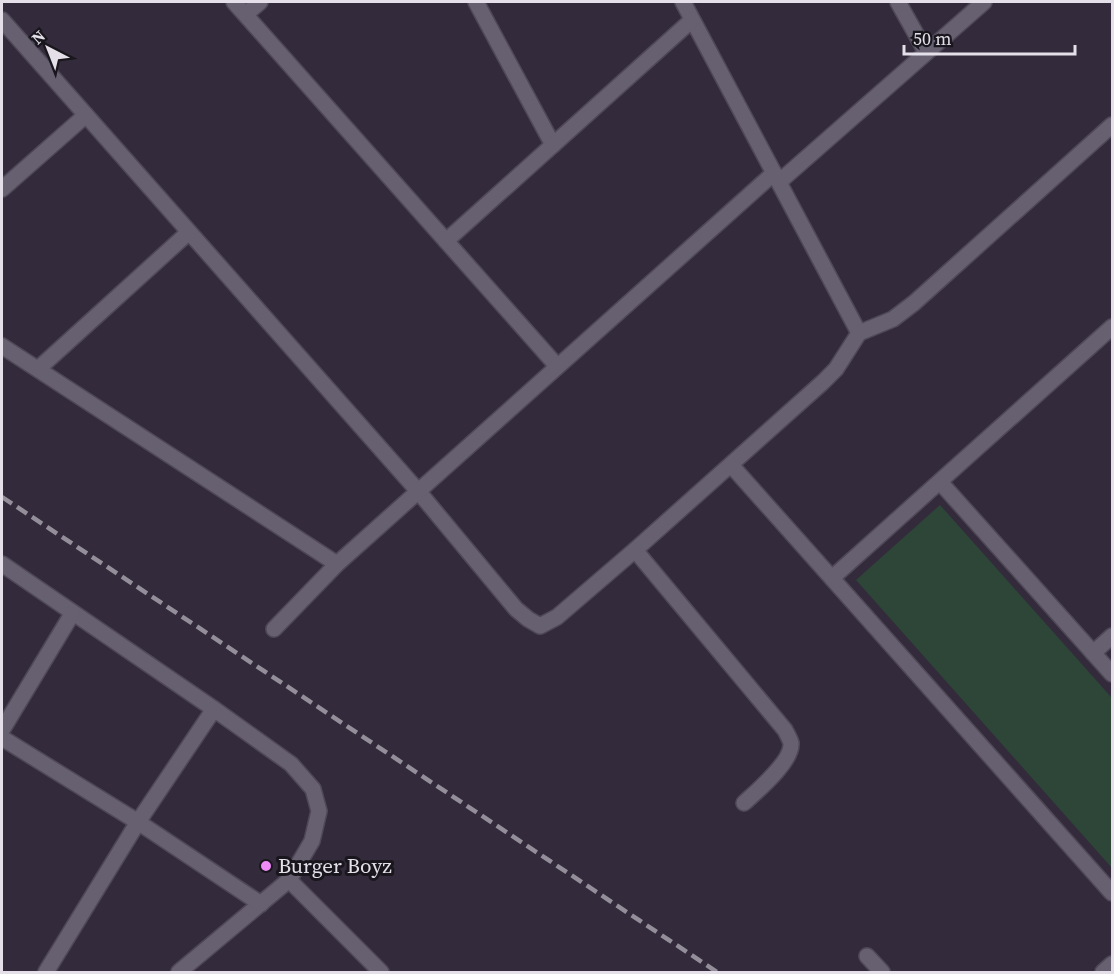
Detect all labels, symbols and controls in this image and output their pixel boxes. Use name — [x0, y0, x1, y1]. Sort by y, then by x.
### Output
north arrow — [18, 18, 78, 78]
scale bar — [904, 18, 1075, 56]
text: N — [26, 25, 50, 49]
text: 50 m — [913, 26, 951, 51]
place label: Burger Boyz — [278, 851, 392, 880]
marker: Burger Boyz — [259, 859, 273, 873]

